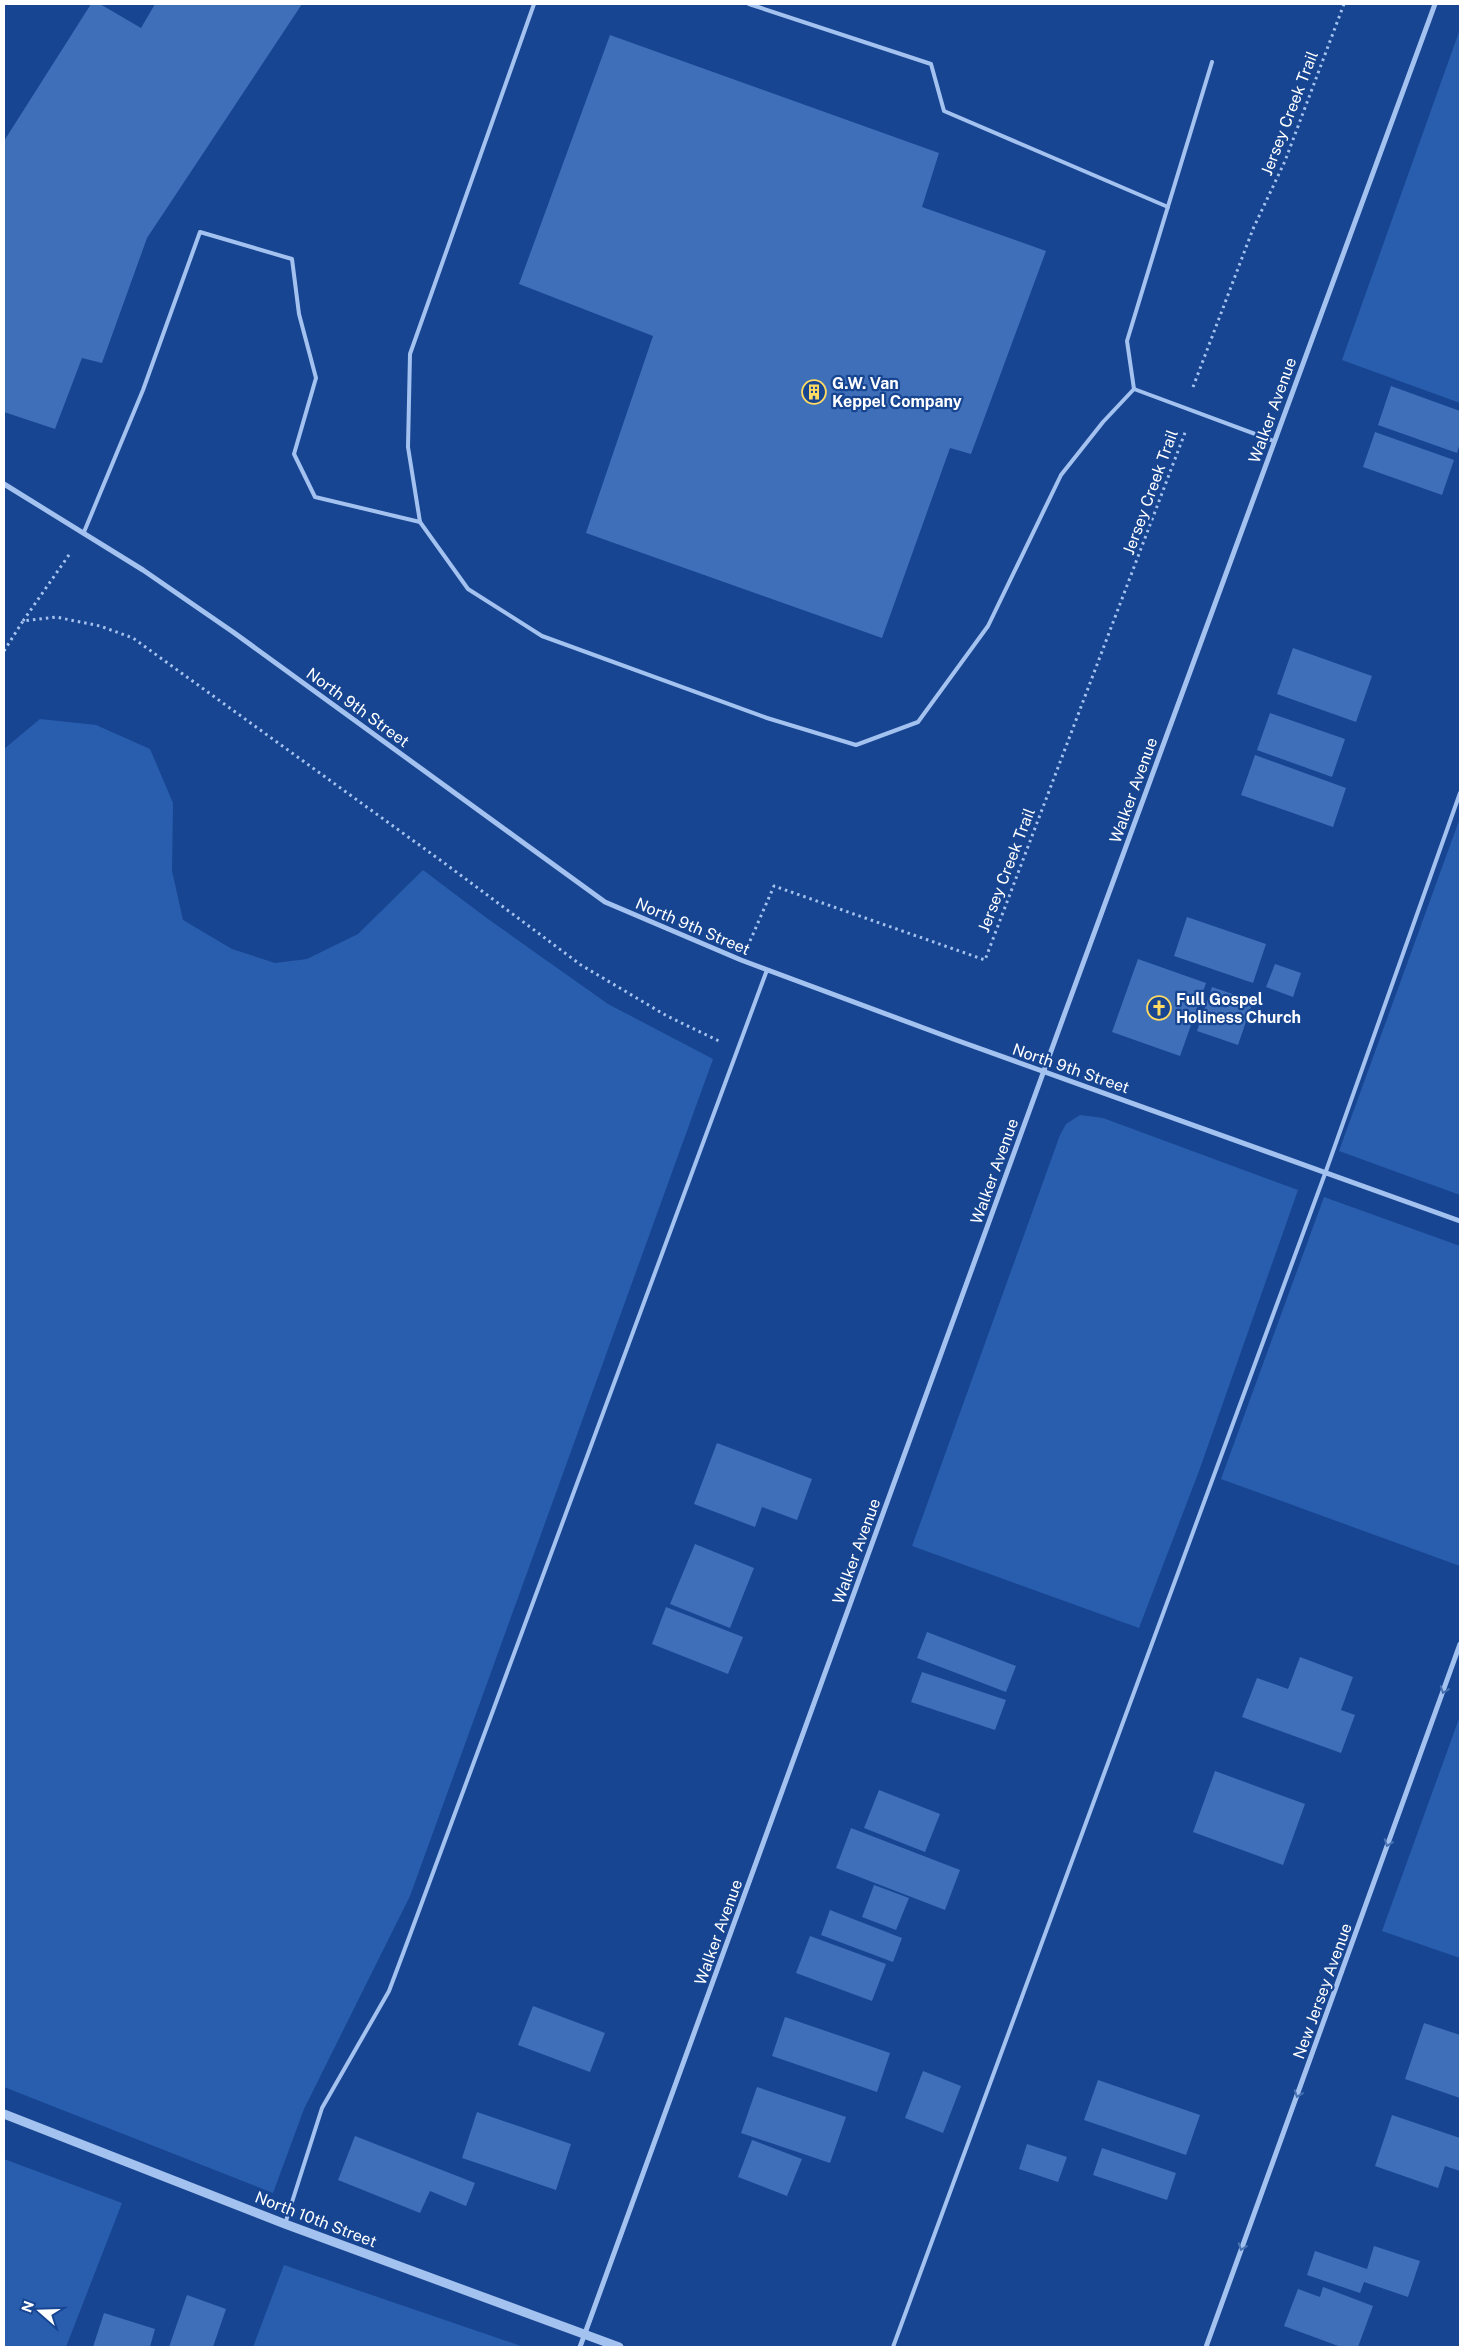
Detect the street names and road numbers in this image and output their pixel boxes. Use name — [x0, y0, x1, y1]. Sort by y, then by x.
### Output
street label: Jersey Creek Trail — [1257, 48, 1322, 178]
street label: Walker Avenue — [1245, 355, 1300, 466]
street label: Jersey Creek Trail — [1119, 427, 1182, 557]
street label: North 9th Street — [303, 664, 413, 751]
street label: Walker Avenue — [1106, 735, 1161, 846]
street label: Jersey Creek Trail — [974, 805, 1039, 935]
street label: North 9th Street — [633, 894, 753, 959]
street label: North 9th Street — [1010, 1040, 1132, 1097]
street label: Walker Avenue — [967, 1116, 1022, 1227]
street label: Walker Avenue — [829, 1496, 884, 1607]
street label: Walker Avenue — [691, 1877, 746, 1988]
street label: New Jersey Avenue — [1289, 1921, 1356, 2062]
street label: North 10th Street — [252, 2188, 379, 2251]

